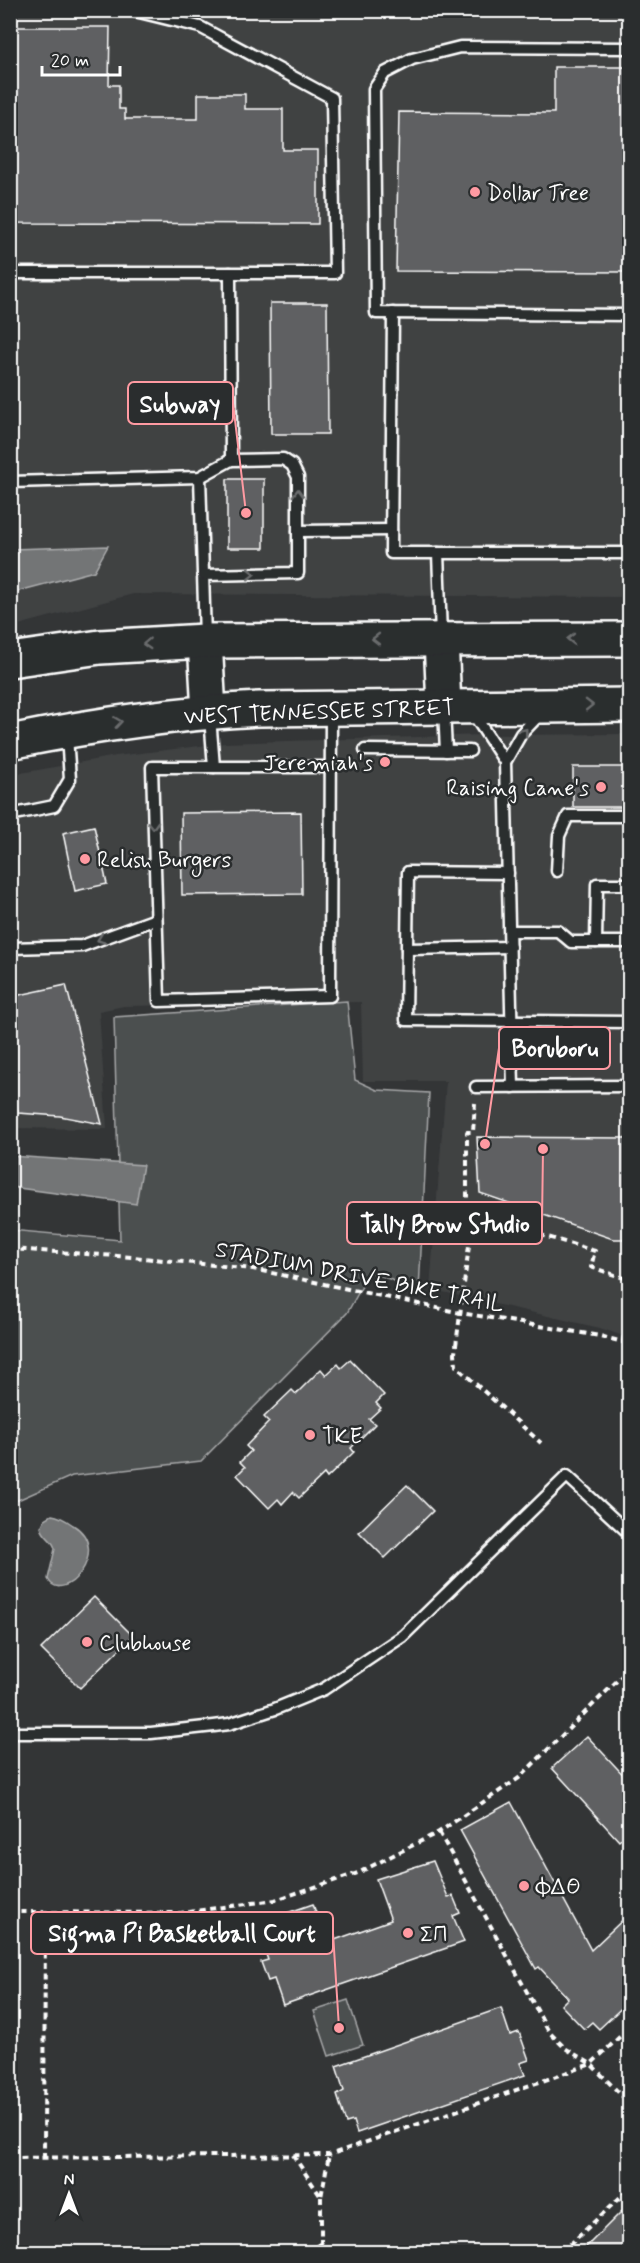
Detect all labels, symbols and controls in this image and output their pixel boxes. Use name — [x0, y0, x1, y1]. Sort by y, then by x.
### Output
scale bar — [42, 39, 120, 77]
text: 20 m — [51, 49, 89, 73]
place label: Dollar Tree — [487, 180, 589, 208]
marker: Dollar Tree — [468, 185, 482, 199]
callout: Subway — [128, 382, 233, 424]
text: Subway — [140, 390, 220, 421]
one-way arrow — [292, 489, 304, 498]
one-way arrow — [247, 568, 256, 580]
one-way arrow — [372, 633, 381, 645]
one-way arrow — [567, 633, 576, 645]
one-way arrow — [142, 637, 151, 650]
street label: WEST TENNESSEE STREET — [183, 694, 455, 732]
one-way arrow — [584, 699, 593, 712]
one-way arrow — [114, 717, 123, 729]
one-way arrow — [517, 728, 528, 739]
place label: Jeremiah's — [264, 750, 373, 778]
marker: Jeremiah's — [378, 755, 392, 769]
place label: Raising Cane's — [446, 775, 589, 804]
marker: Raising Cane's — [594, 780, 608, 794]
one-way arrow — [147, 821, 160, 830]
place label: Relish Burgers — [97, 847, 232, 878]
marker: Relish Burgers — [78, 852, 92, 866]
one-way arrow — [96, 931, 107, 944]
callout: Boruboru — [499, 1027, 610, 1069]
text: Boruboru — [512, 1034, 599, 1065]
callout: Tally Brow Studio — [347, 1202, 542, 1244]
text: Tally Brow Studio — [360, 1210, 530, 1241]
street label: STADIUM DRIVE BIKE TRAIL — [213, 1236, 506, 1320]
place label: TKE — [322, 1423, 363, 1451]
marker: TKE — [303, 1428, 317, 1442]
place label: Clubhouse — [99, 1630, 191, 1658]
marker: Clubhouse — [80, 1635, 94, 1649]
place label: ΦΔΘ — [535, 1874, 581, 1902]
marker: ΦΔΘ — [517, 1879, 531, 1893]
callout: Sigma Pi Basketball Court — [31, 1912, 333, 1954]
text: Sigma Pi Basketball Court — [48, 1919, 316, 1953]
place label: ΣΠ — [420, 1921, 448, 1949]
marker: ΣΠ — [401, 1926, 415, 1940]
north arrow — [39, 2164, 99, 2224]
text: N — [64, 2170, 74, 2191]

